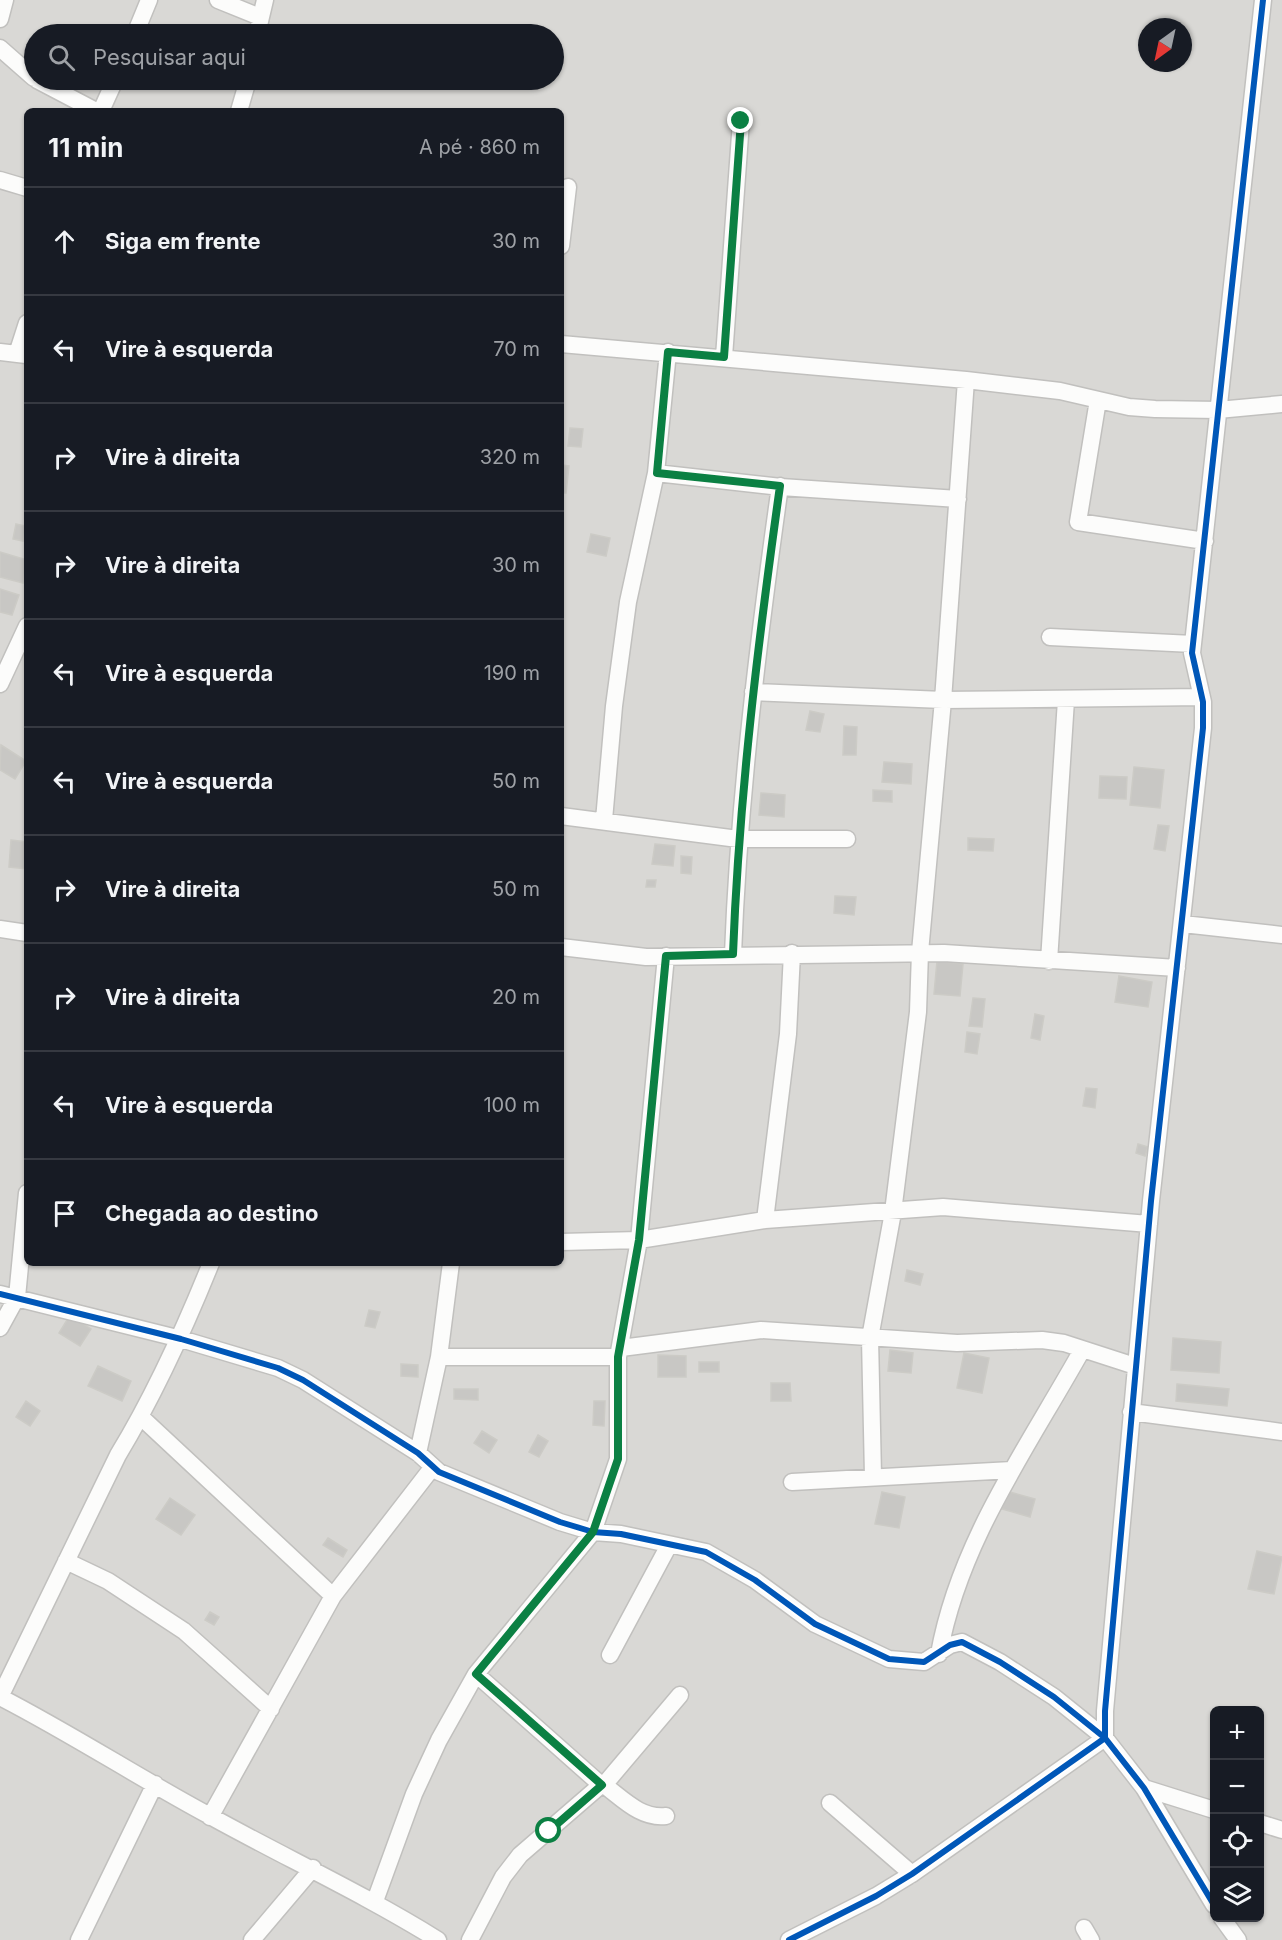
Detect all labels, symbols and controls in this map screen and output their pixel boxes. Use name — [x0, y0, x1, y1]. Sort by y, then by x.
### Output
north arrow — [1138, 18, 1192, 72]
search box — [24, 24, 564, 90]
icon: search — [45, 41, 78, 74]
text: Pesquisar aqui — [93, 44, 246, 70]
route end — [727, 107, 753, 133]
text: 11 min — [48, 132, 124, 163]
text: A pé · 860 m — [419, 135, 540, 159]
icon: ahead — [48, 225, 81, 258]
text: Siga em frente — [105, 228, 261, 254]
text: 30 m — [492, 229, 540, 253]
icon: left — [48, 333, 81, 366]
text: Vire à esquerda — [105, 336, 273, 362]
text: 70 m — [493, 337, 540, 361]
icon: right — [48, 441, 81, 474]
text: Vire à direita — [105, 444, 240, 470]
text: 320 m — [480, 445, 540, 469]
icon: right — [48, 549, 81, 582]
text: Vire à direita — [105, 552, 240, 578]
text: 30 m — [492, 553, 540, 577]
icon: left — [48, 657, 81, 690]
text: Vire à esquerda — [105, 660, 273, 686]
text: 190 m — [484, 661, 540, 685]
icon: left — [48, 765, 81, 798]
text: Vire à esquerda — [105, 768, 273, 794]
text: 50 m — [492, 769, 540, 793]
icon: right — [48, 873, 81, 906]
text: Vire à direita — [105, 876, 240, 902]
text: 50 m — [492, 877, 540, 901]
icon: right — [48, 981, 81, 1014]
text: Vire à direita — [105, 984, 240, 1010]
text: 20 m — [492, 985, 540, 1009]
icon: left — [48, 1089, 81, 1122]
text: Vire à esquerda — [105, 1092, 273, 1118]
text: 100 m — [483, 1093, 540, 1117]
icon: arrive — [48, 1197, 81, 1230]
text: Chegada ao destino — [105, 1200, 319, 1226]
map controls — [1210, 1706, 1264, 1922]
button: + — [1210, 1706, 1264, 1760]
button: − — [1210, 1760, 1264, 1814]
button: locate — [1210, 1814, 1264, 1868]
route start — [535, 1817, 561, 1843]
button: layers — [1210, 1868, 1264, 1922]

